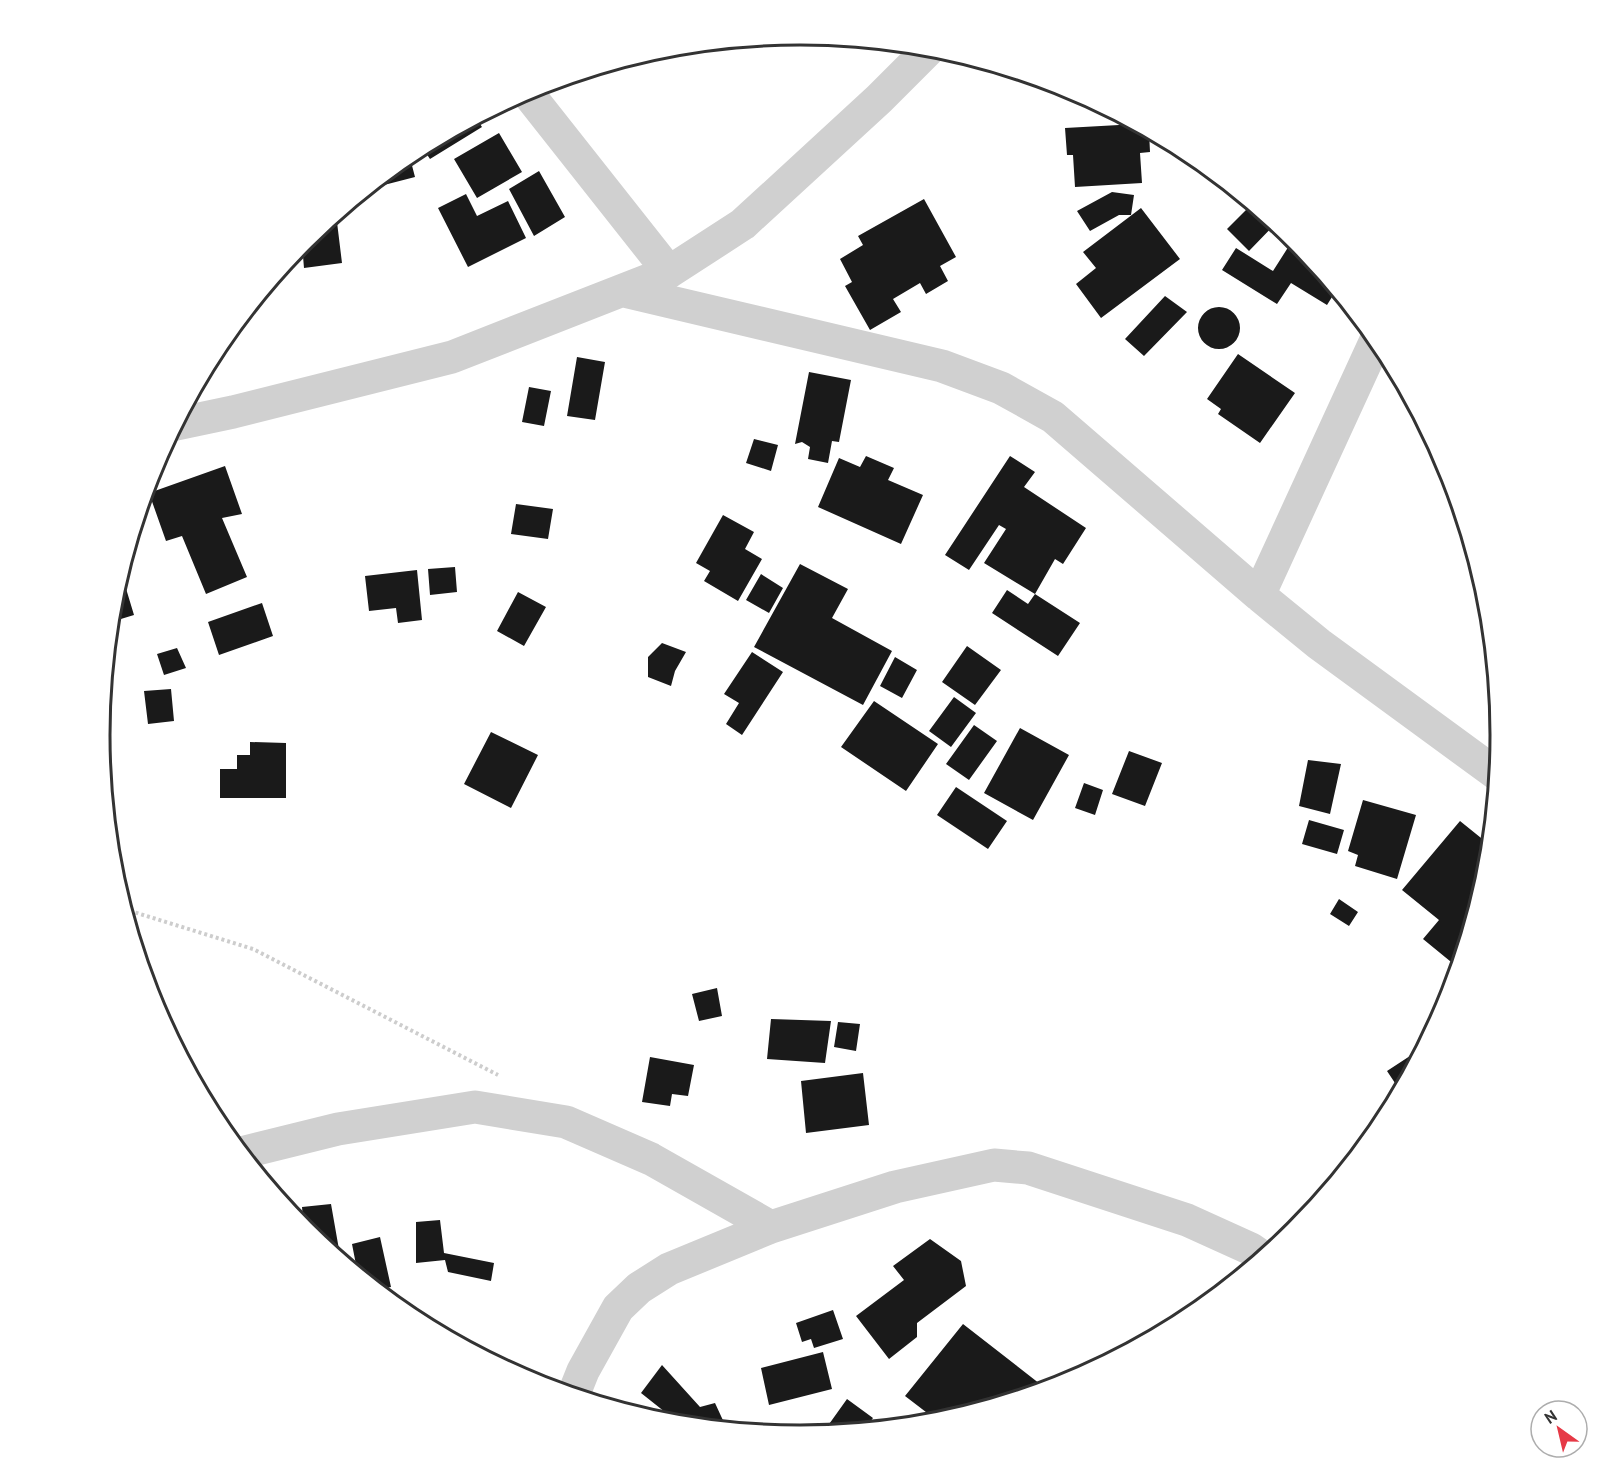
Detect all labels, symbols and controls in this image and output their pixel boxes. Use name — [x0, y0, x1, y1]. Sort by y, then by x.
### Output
north arrow — [1529, 1399, 1589, 1459]
text: N — [1541, 1405, 1561, 1428]

